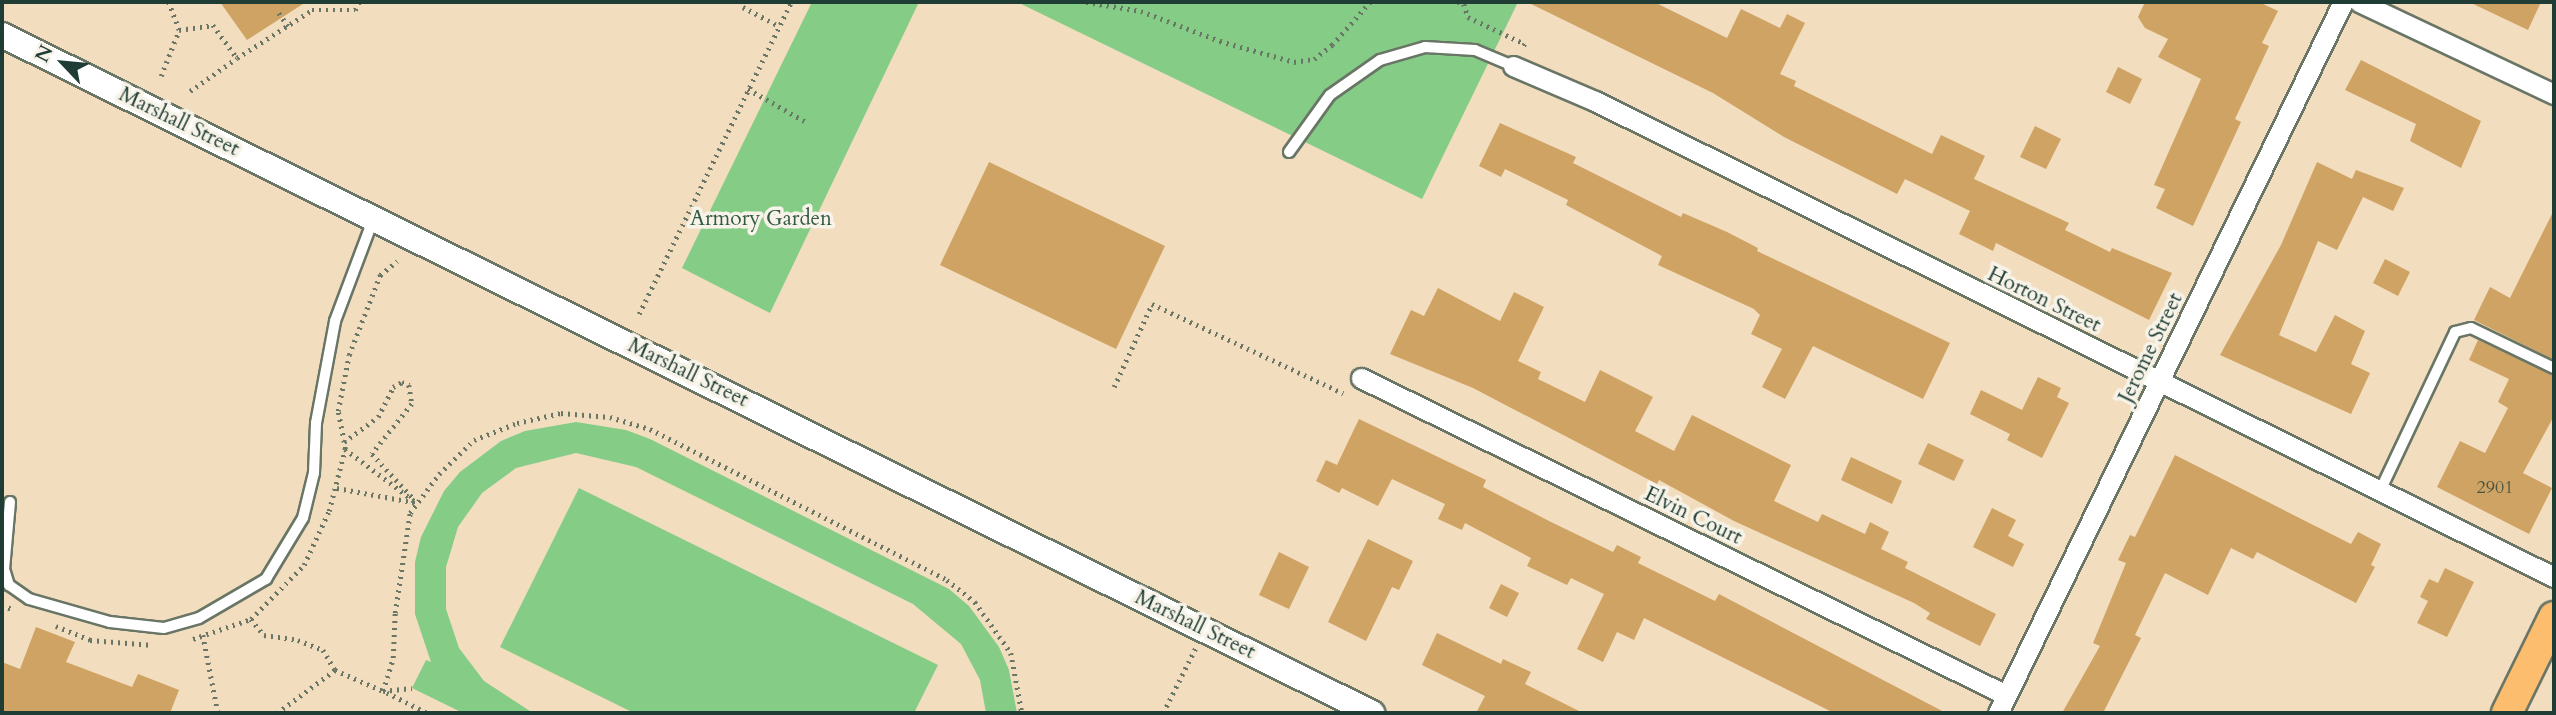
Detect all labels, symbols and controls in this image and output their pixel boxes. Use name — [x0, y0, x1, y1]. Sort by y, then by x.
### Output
north arrow — [28, 28, 98, 98]
text: N — [29, 41, 59, 67]
street label: Marshall Street — [115, 82, 243, 162]
park label: Armory Garden — [690, 206, 832, 232]
street label: Horton Street — [1983, 262, 2105, 338]
street label: Jerome Street — [2114, 289, 2188, 407]
street label: Marshall Street — [624, 333, 752, 413]
house number: 2901 — [2477, 477, 2513, 499]
street label: Elvin Court — [1640, 482, 1746, 550]
street label: Marshall Street — [1131, 585, 1259, 665]

